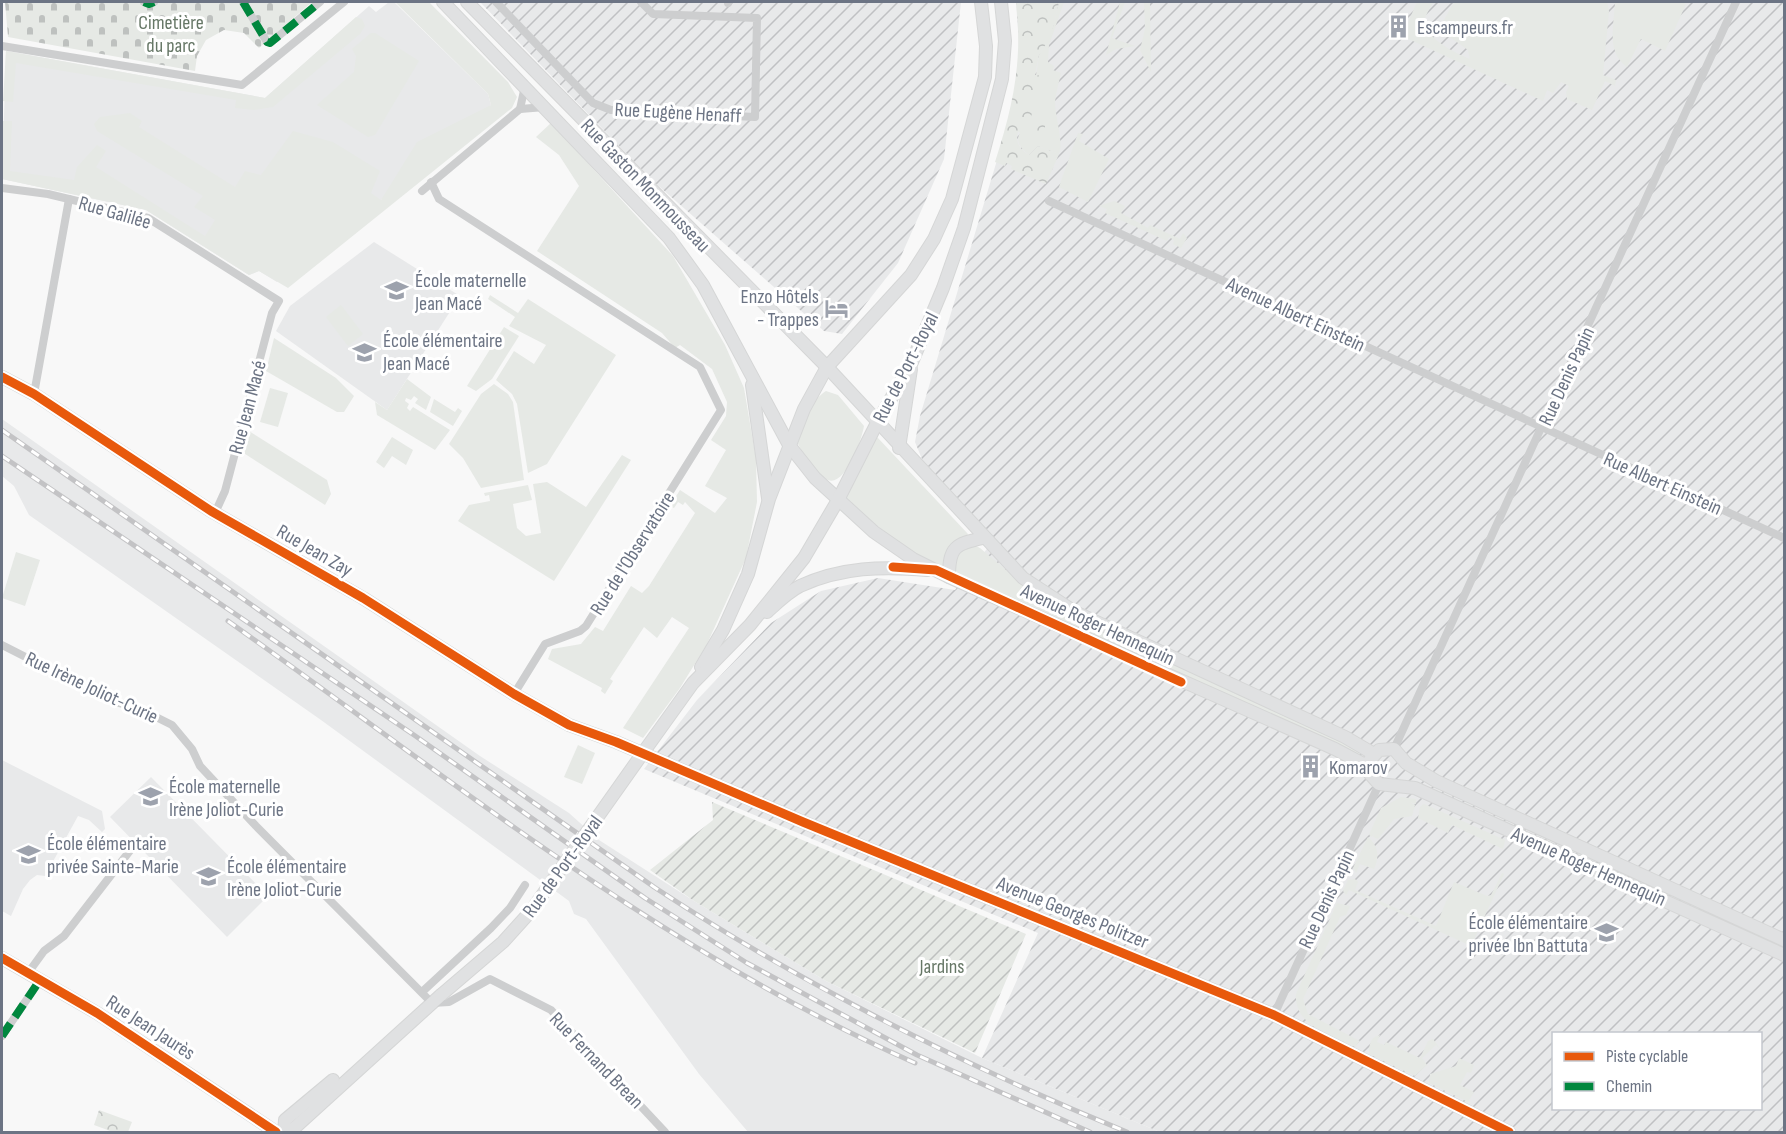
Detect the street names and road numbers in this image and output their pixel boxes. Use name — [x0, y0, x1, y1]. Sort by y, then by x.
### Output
street label: Rue Eugène Henaff — [614, 98, 743, 128]
street label: Rue Gaston Monmousseau — [576, 114, 715, 257]
street label: Rue Galilée — [76, 191, 154, 235]
street label: Avenue Albert Einstein — [1222, 272, 1369, 358]
street label: Rue de Port-Royal — [868, 308, 944, 427]
street label: Rue Denis Papin — [1534, 323, 1600, 429]
street label: Rue Jean Macé — [224, 358, 272, 457]
street label: Rue Albert Einstein — [1600, 447, 1725, 521]
street label: Rue de l'Observatoire — [585, 487, 680, 620]
street label: Rue Jean Zay — [272, 520, 357, 582]
street label: Avenue Roger Hennequin — [1016, 578, 1178, 671]
street label: Rue Irène Joliot-Curie — [21, 647, 162, 729]
street label: Rue de Port-Royal — [518, 811, 608, 922]
street label: Avenue Roger Hennequin — [1507, 822, 1670, 912]
street label: Rue Denis Papin — [1294, 846, 1360, 952]
street label: Avenue Georges Politzer — [992, 871, 1152, 954]
street label: Rue Jean Jaurès — [101, 990, 199, 1065]
street label: Rue Fernand Brean — [544, 1007, 648, 1114]

